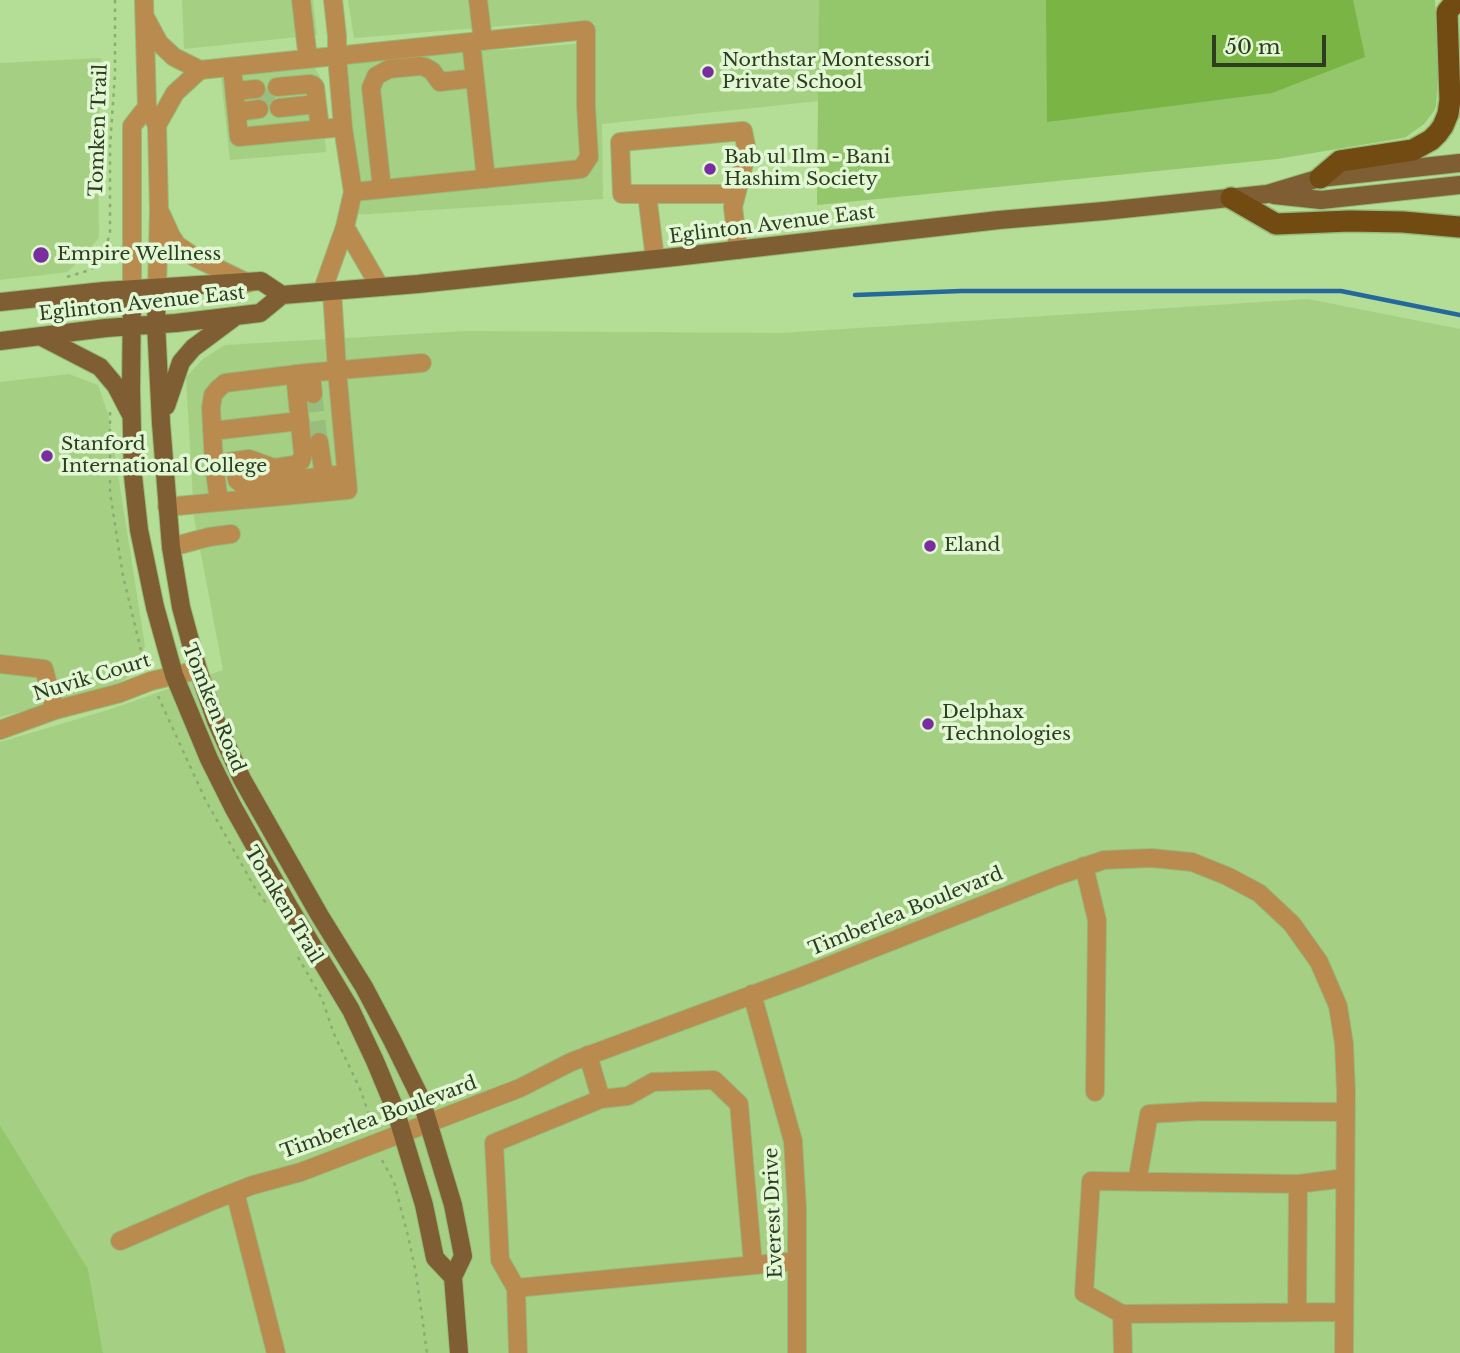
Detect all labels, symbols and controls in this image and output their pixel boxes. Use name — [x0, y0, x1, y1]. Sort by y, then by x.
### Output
scale bar — [1215, 21, 1329, 65]
text: 50 m — [1225, 34, 1280, 60]
place label: Northstar Montessori Private School — [722, 50, 930, 94]
street label: Tomken Trail — [85, 63, 113, 197]
marker: Northstar Montessori Private School — [700, 64, 716, 80]
place label: Bab ul Ilm - Bani Hashim Society — [724, 147, 890, 191]
marker: Bab ul Ilm - Bani Hashim Society — [702, 161, 718, 177]
street label: Eglinton Avenue East — [668, 201, 876, 249]
place label: Empire Wellness — [57, 244, 221, 266]
marker: Empire Wellness — [31, 245, 51, 265]
street label: Eglinton Avenue East — [38, 282, 246, 326]
place label: Stanford International College — [61, 434, 267, 478]
marker: Stanford International College — [39, 448, 55, 464]
place label: Eland — [944, 535, 1000, 557]
marker: Eland — [922, 538, 938, 554]
street label: Tomken Road — [177, 640, 249, 776]
street label: Nuvik Court — [31, 649, 153, 707]
place label: Delphax Technologies — [942, 702, 1071, 746]
marker: Delphax Technologies — [920, 716, 936, 732]
street label: Tomken Trail — [239, 842, 327, 968]
street label: Timberlea Boulevard — [806, 863, 1006, 961]
street label: Timberlea Boulevard — [278, 1072, 480, 1164]
street label: Everest Drive — [760, 1147, 788, 1279]

